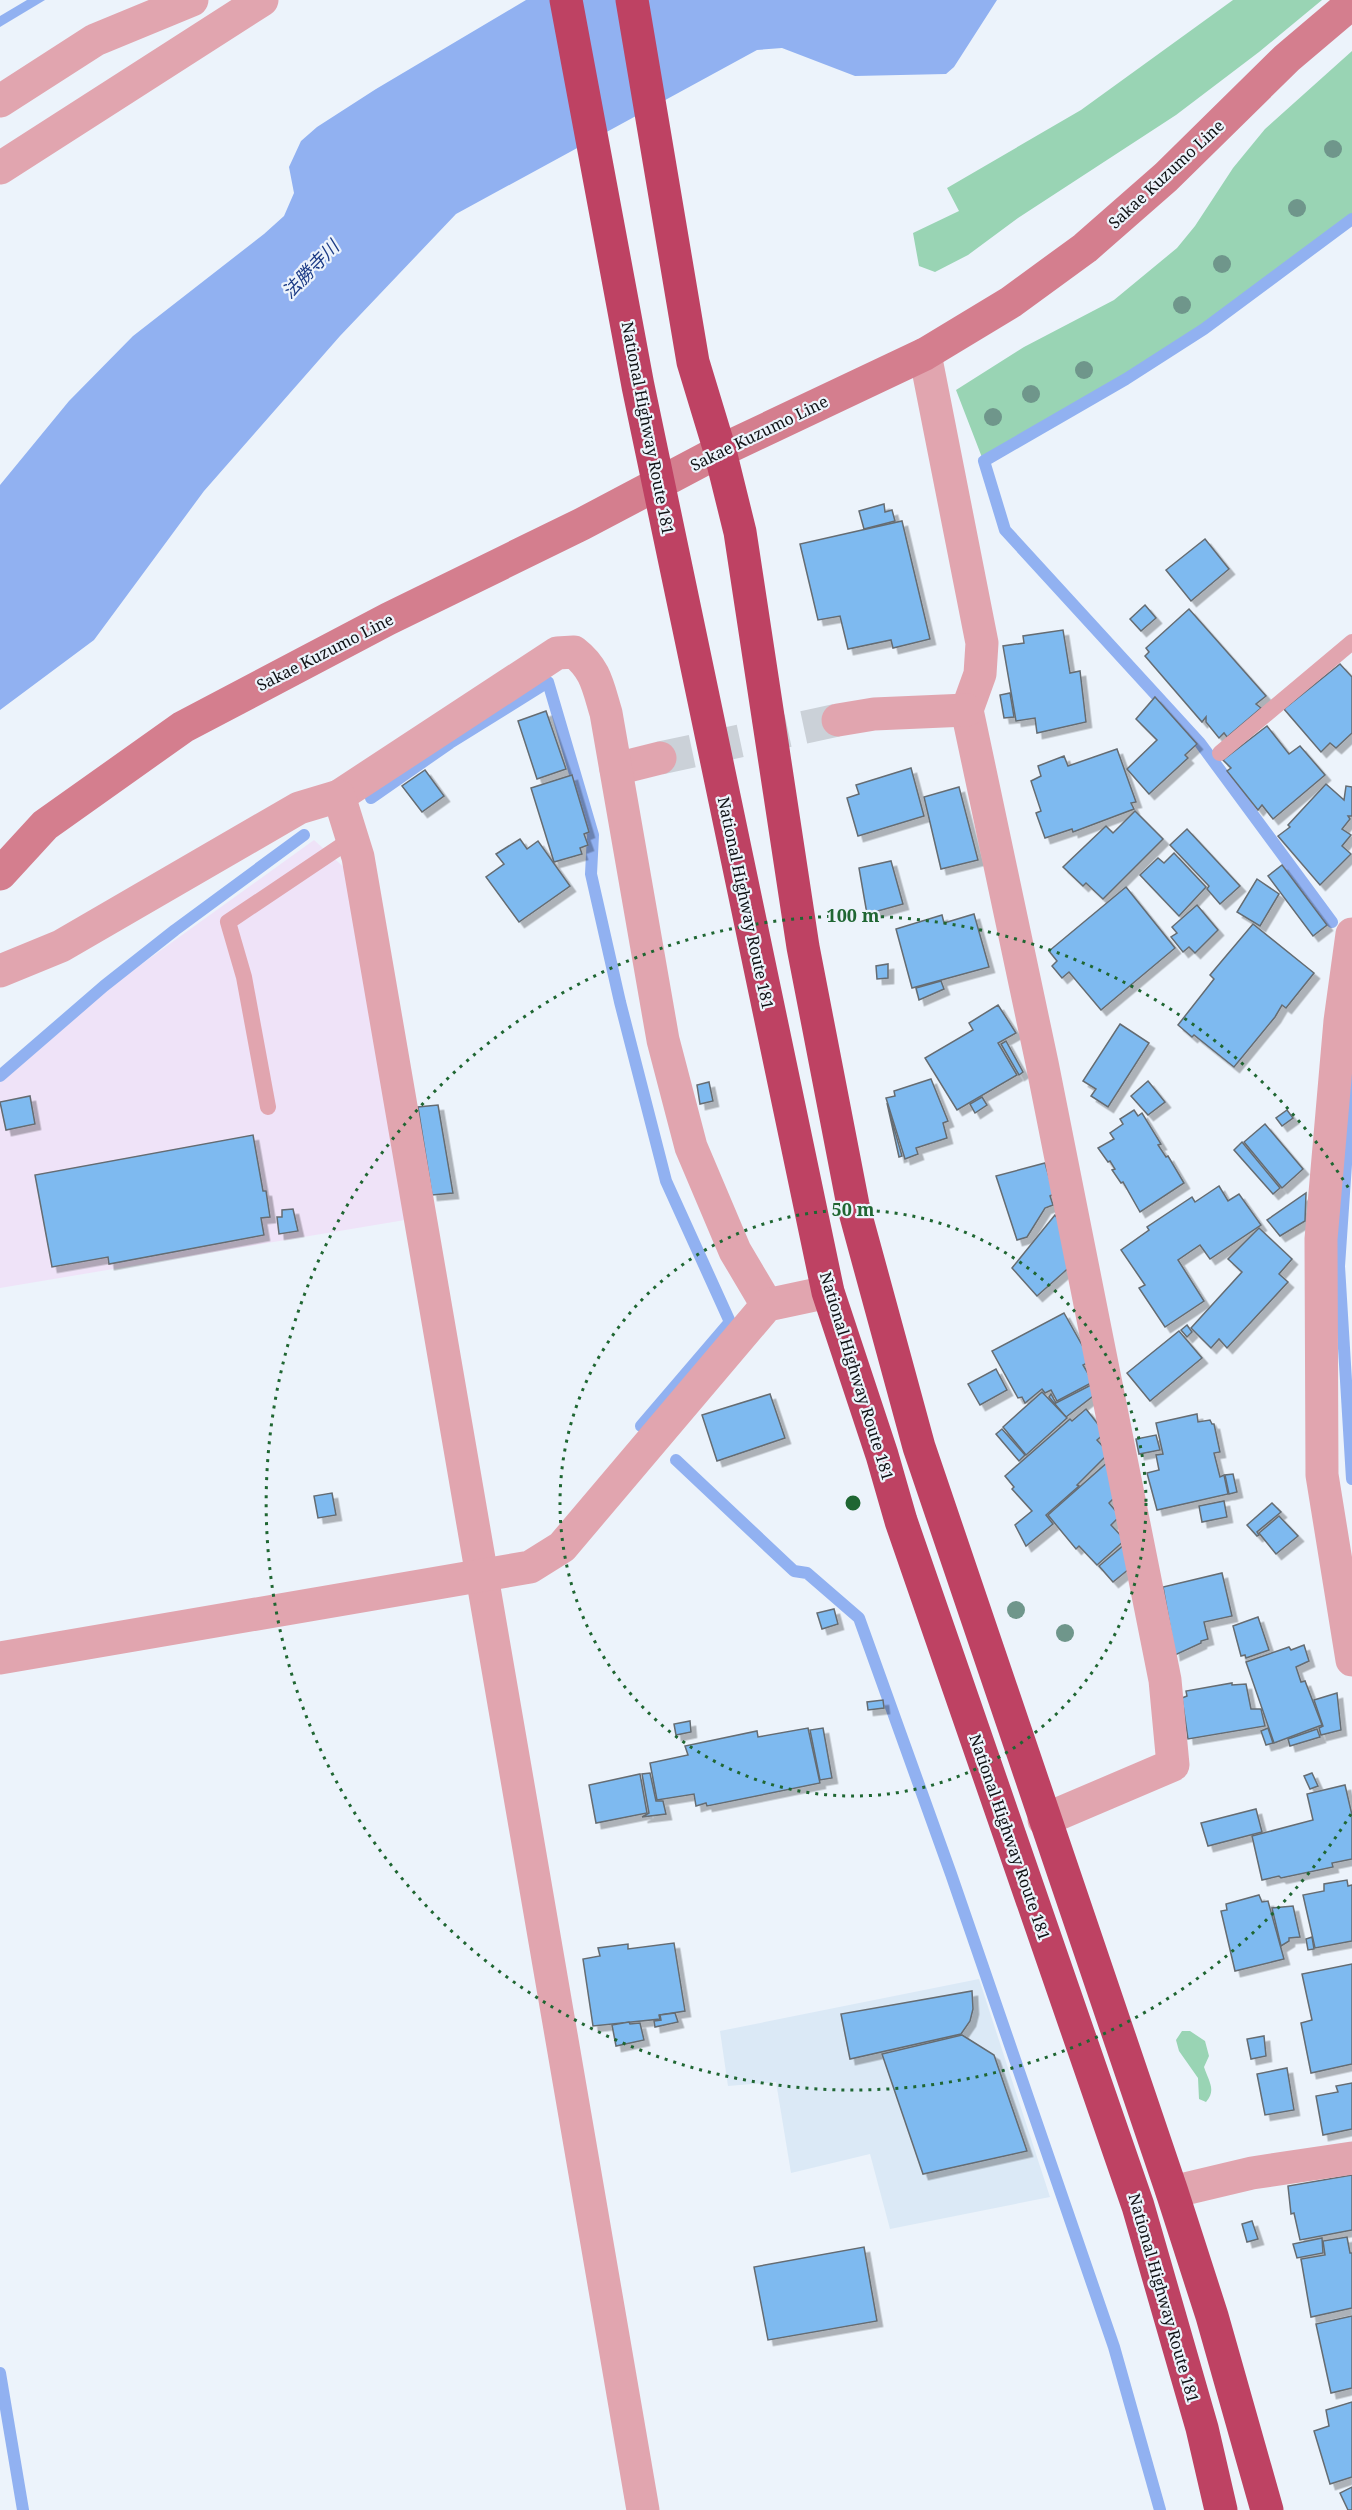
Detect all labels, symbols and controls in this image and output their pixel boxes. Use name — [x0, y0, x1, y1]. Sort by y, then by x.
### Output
street label: Sakae Kuzumo Line — [1103, 115, 1229, 233]
water label: 法勝寺川 — [276, 233, 345, 303]
street label: National Highway Route 181 — [617, 319, 679, 537]
street label: Sakae Kuzumo Line — [686, 390, 832, 476]
street label: Sakae Kuzumo Line — [253, 608, 397, 696]
street label: National Highway Route 181 — [713, 795, 779, 1011]
text: 100 m — [827, 903, 880, 927]
text: 50 m — [832, 1197, 875, 1221]
street label: National Highway Route 181 — [815, 1269, 899, 1483]
centre of rings — [843, 1493, 863, 1513]
street label: National Highway Route 181 — [964, 1731, 1056, 1943]
street label: National Highway Route 181 — [1124, 2191, 1204, 2405]

